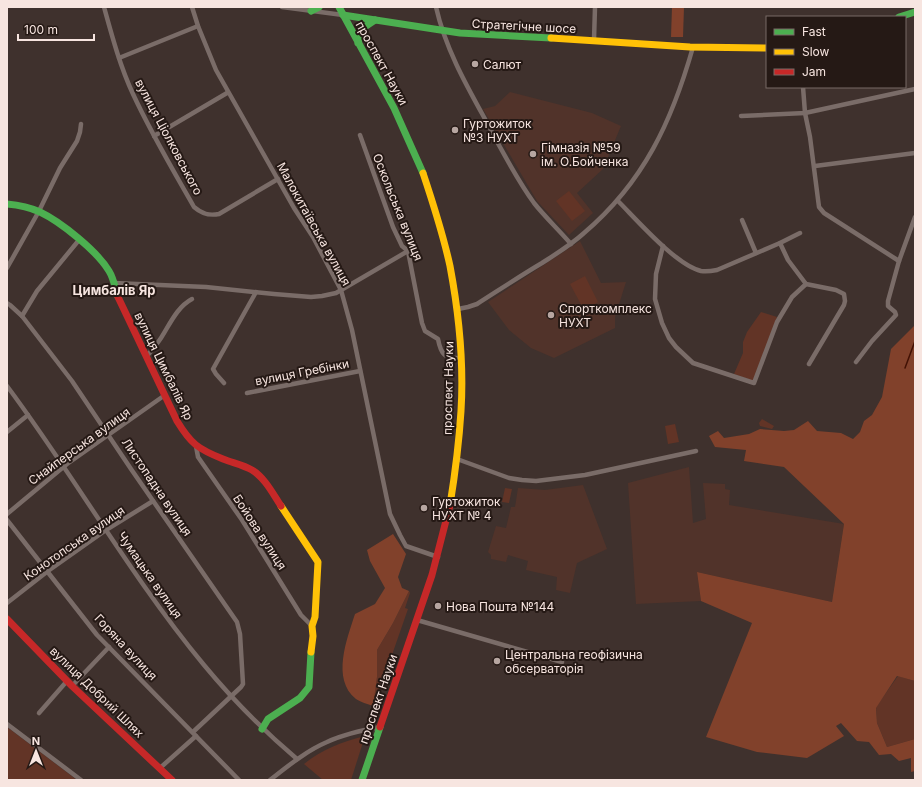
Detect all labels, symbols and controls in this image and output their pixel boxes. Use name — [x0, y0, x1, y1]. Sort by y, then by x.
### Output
scale bar — [18, 16, 94, 42]
street label: Стратегічне шосе — [471, 16, 577, 36]
legend — [766, 16, 906, 88]
street label: проспект Науки — [353, 18, 411, 108]
text: 100 m — [24, 22, 58, 37]
text: Fast — [802, 24, 826, 39]
text: Slow — [802, 44, 830, 59]
place label: Салют — [483, 57, 522, 72]
marker: Салют — [470, 59, 480, 69]
text: Jam — [802, 64, 826, 79]
street label: вулиця Ціолковського — [132, 76, 206, 198]
place label: Гуртожиток №3 НУХТ — [463, 116, 532, 145]
marker: Гуртожиток №3 НУХТ — [450, 125, 460, 135]
place label: Гімназія №59 ім. О.Бойченка — [541, 140, 628, 169]
marker: Гімназія №59 ім. О.Бойченка — [528, 149, 538, 159]
street label: Оскольська вулиця — [370, 151, 426, 263]
street label: Малокитаївська вулиця — [274, 160, 354, 288]
district label: Цимбалів Яр — [73, 282, 155, 298]
place label: Спорткомплекс НУХТ — [559, 301, 652, 330]
street label: вулиця Цимбалів Яр — [131, 310, 197, 422]
marker: Спорткомплекс НУХТ — [546, 310, 556, 320]
street label: проспект Науки — [440, 341, 456, 435]
street label: вулиця Гребінки — [254, 356, 350, 388]
street label: Снайперська вулиця — [25, 404, 133, 488]
street label: Листопадна вулиця — [119, 435, 195, 539]
street label: Бойова вулиця — [230, 491, 290, 573]
place label: Гуртожиток НУХТ № 4 — [432, 494, 501, 523]
street label: Конотопська вулиця — [21, 503, 127, 583]
marker: Гуртожиток НУХТ № 4 — [419, 503, 429, 513]
street label: Чумацька вулиця — [114, 529, 186, 621]
place label: Нова Пошта №144 — [446, 599, 554, 614]
marker: Нова Пошта №144 — [433, 601, 443, 611]
street label: Горяна вулиця — [91, 611, 161, 683]
street label: вулиця Добрий Шлях — [47, 643, 147, 741]
place label: Центральна геофізична обсерваторія — [505, 647, 643, 676]
street label: проспект Науки — [356, 652, 400, 746]
marker: Центральна геофізична обсерваторія — [492, 656, 502, 666]
north arrow — [16, 731, 56, 771]
text: N — [32, 734, 40, 748]

